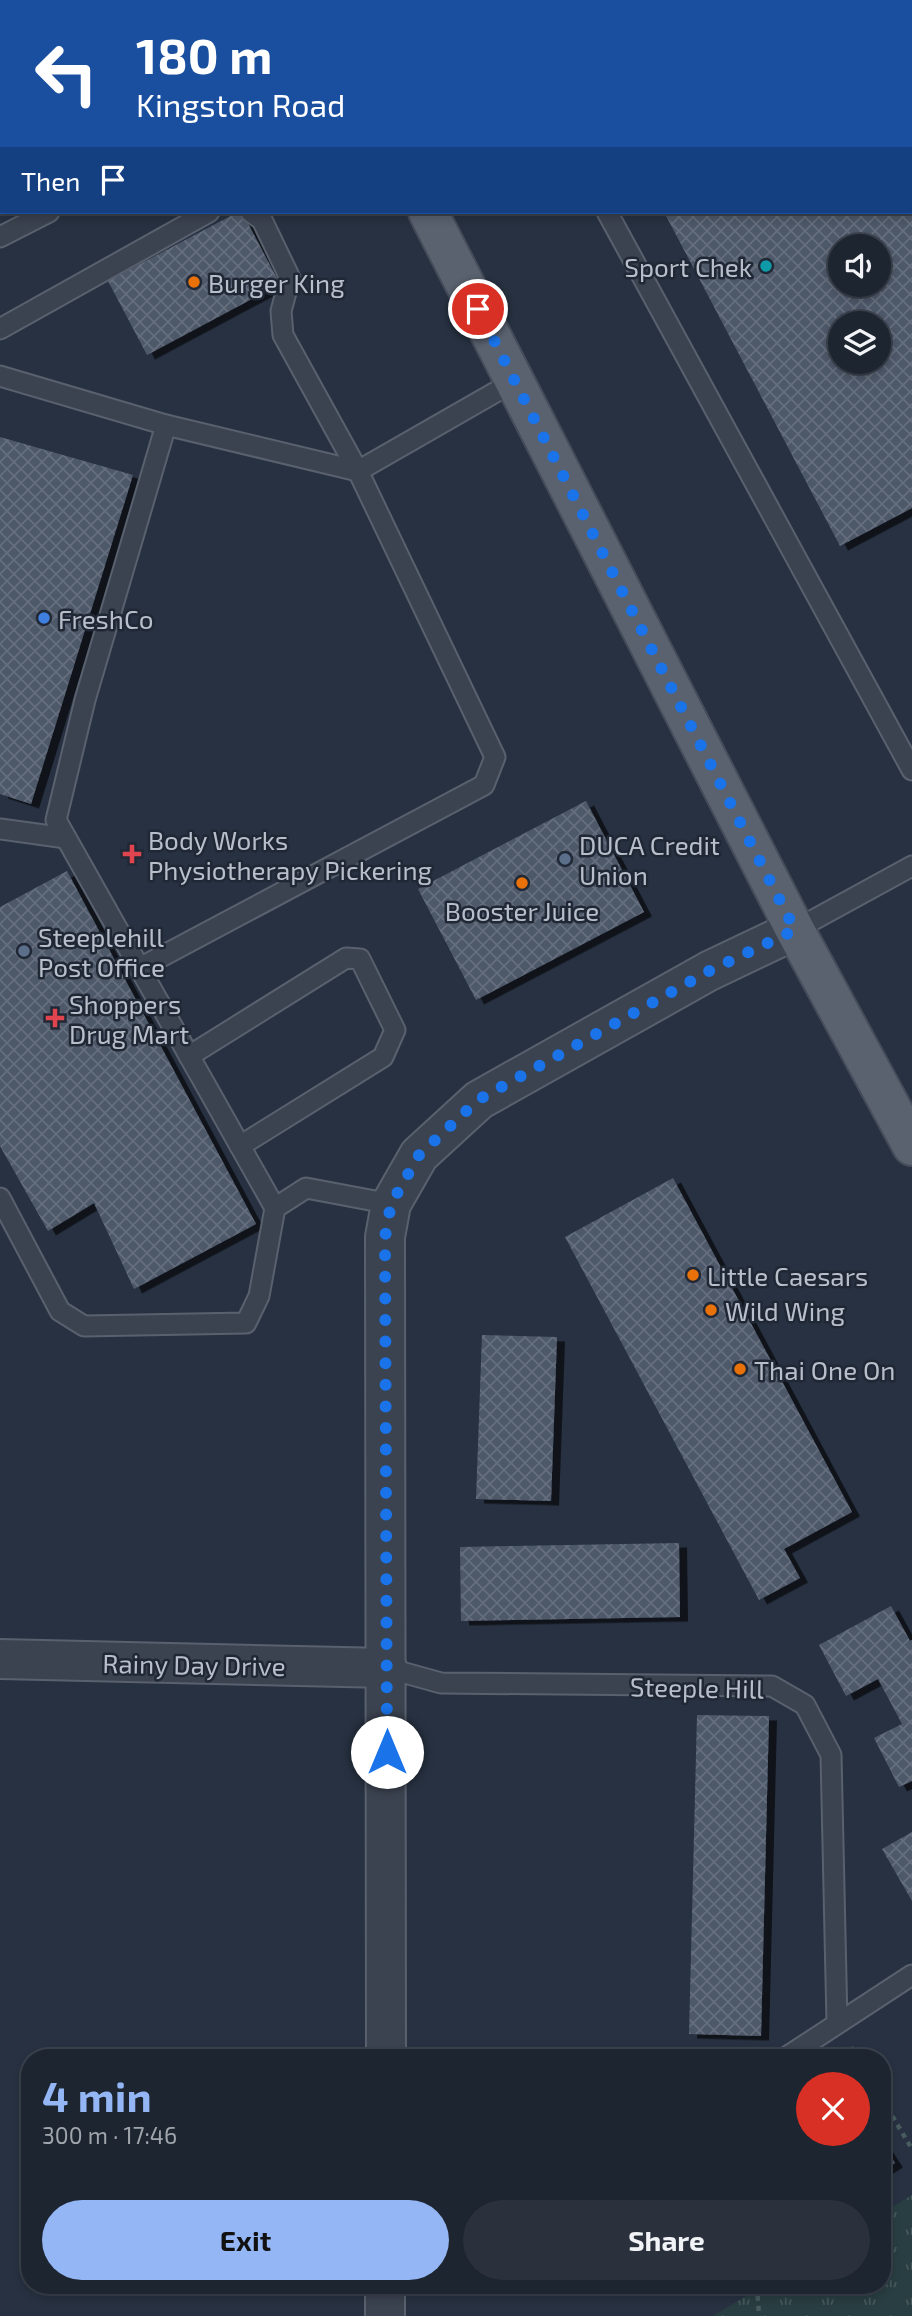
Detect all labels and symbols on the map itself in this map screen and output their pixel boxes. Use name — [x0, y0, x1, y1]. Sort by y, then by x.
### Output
place label: Sport Chek — [624, 251, 752, 282]
marker: Sport Chek — [758, 258, 774, 274]
place label: Burger King — [208, 267, 345, 298]
marker: Burger King — [186, 274, 202, 290]
pin — [448, 279, 508, 339]
place label: FreshCo — [58, 603, 154, 634]
marker: FreshCo — [36, 610, 52, 626]
place label: Body Works Physiotherapy Pickering — [148, 824, 432, 885]
place label: DUCA Credit Union — [579, 829, 720, 890]
marker: Body Works Physiotherapy Pickering — [122, 844, 142, 864]
marker: DUCA Credit Union — [557, 851, 573, 867]
marker: Booster Juice — [514, 875, 530, 891]
place label: Booster Juice — [445, 895, 599, 926]
place label: Steeplehill Post Office — [38, 921, 165, 982]
marker: Steeplehill Post Office — [16, 943, 32, 959]
place label: Shoppers Drug Mart — [69, 988, 189, 1049]
marker: Shoppers Drug Mart — [47, 1010, 63, 1026]
place label: Little Caesars — [707, 1260, 868, 1291]
marker: Little Caesars — [685, 1267, 701, 1283]
place label: Wild Wing — [725, 1295, 845, 1326]
marker: Wild Wing — [703, 1302, 719, 1318]
place label: Thai One On — [754, 1354, 895, 1385]
marker: Thai One On — [732, 1361, 748, 1377]
street label: Rainy Day Drive — [102, 1647, 286, 1681]
street label: Steeple Hill — [630, 1670, 765, 1704]
position arrow — [350, 1715, 424, 1789]

